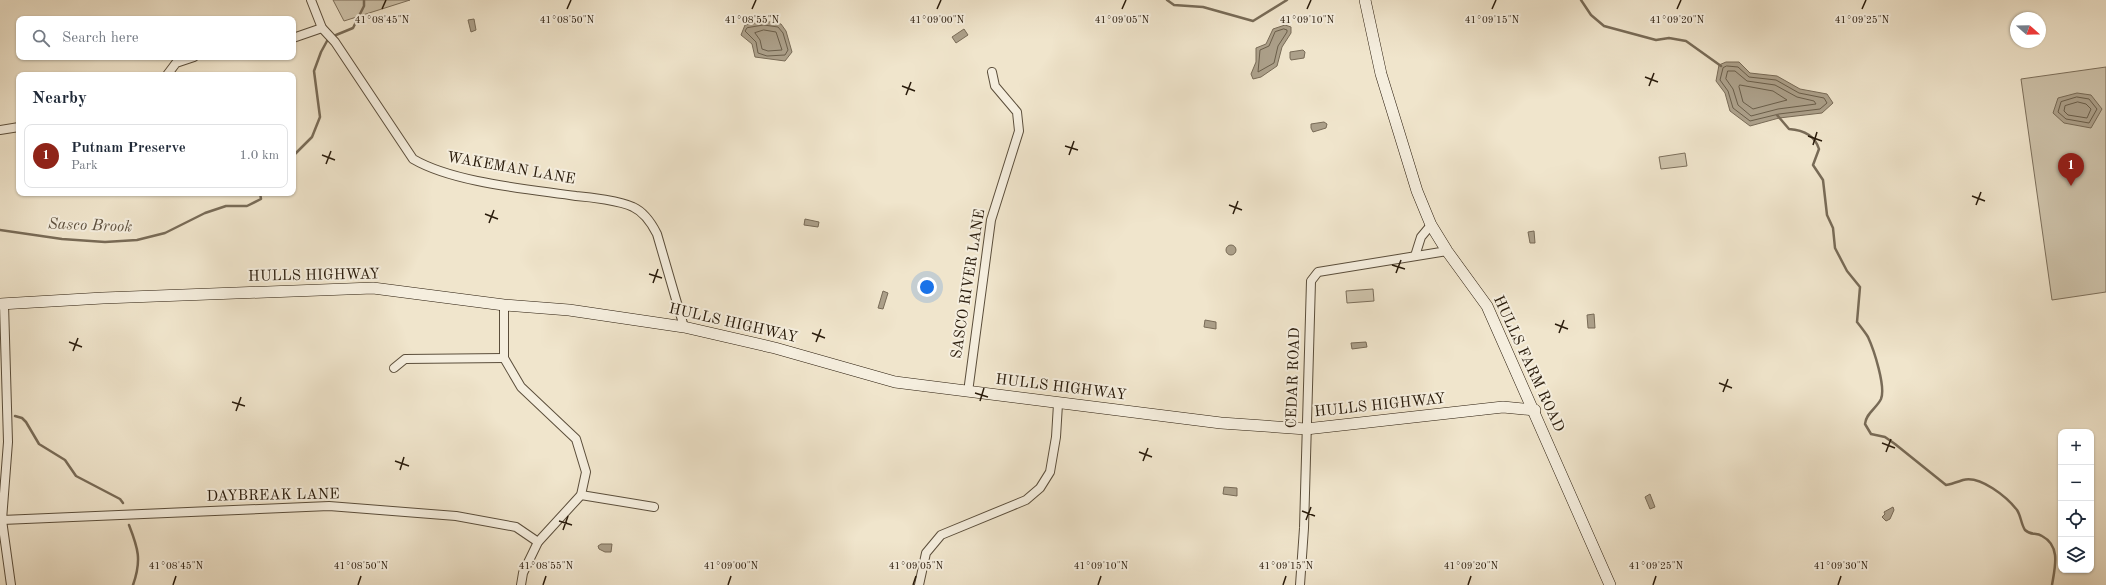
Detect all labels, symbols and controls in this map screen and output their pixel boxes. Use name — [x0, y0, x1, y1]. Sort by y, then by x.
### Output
north arrow — [2010, 12, 2046, 48]
text: 41°08'45"N — [355, 15, 410, 25]
text: 41°08'50"N — [540, 15, 595, 25]
text: 41°08'55"N — [725, 15, 780, 25]
text: 41°09'00"N — [910, 15, 965, 25]
text: 41°09'05"N — [1095, 15, 1150, 25]
text: 41°09'10"N — [1280, 15, 1335, 25]
text: 41°09'15"N — [1465, 15, 1520, 25]
text: 41°09'20"N — [1650, 15, 1705, 25]
text: 41°09'25"N — [1835, 15, 1890, 25]
search box — [16, 16, 296, 60]
icon: search — [30, 27, 52, 49]
text: Search here — [62, 31, 139, 46]
text: Nearby — [32, 90, 87, 107]
text: Putnam Preserve — [71, 141, 186, 156]
text: 1 — [42, 149, 50, 162]
text: 1.0 km — [240, 149, 279, 162]
street label: WAKEMAN LANE — [446, 150, 576, 188]
pin: 1 — [2058, 153, 2084, 186]
text: Park — [71, 159, 98, 172]
street label: SASCO RIVER LANE — [950, 208, 988, 360]
water label: Sasco Brook — [48, 217, 133, 235]
street label: HULLS HIGHWAY — [248, 267, 380, 285]
your location — [917, 277, 937, 297]
street label: HULLS FARM ROAD — [1490, 294, 1566, 434]
street label: HULLS HIGHWAY — [667, 302, 799, 346]
street label: CEDAR ROAD — [1285, 327, 1303, 429]
street label: HULLS HIGHWAY — [995, 373, 1127, 403]
street label: HULLS HIGHWAY — [1314, 392, 1446, 420]
map controls — [2058, 429, 2094, 573]
button: + — [2058, 429, 2094, 465]
button: − — [2058, 465, 2094, 501]
street label: DAYBREAK LANE — [206, 487, 340, 505]
button: locate — [2058, 501, 2094, 537]
button: layers — [2058, 537, 2094, 573]
text: 41°08'45"N — [149, 561, 204, 571]
text: 41°08'50"N — [334, 561, 389, 571]
text: 41°08'55"N — [519, 561, 574, 571]
text: 41°09'00"N — [704, 561, 759, 571]
text: 41°09'05"N — [889, 561, 944, 571]
text: 41°09'10"N — [1074, 561, 1129, 571]
text: 41°09'15"N — [1259, 561, 1314, 571]
text: 41°09'20"N — [1444, 561, 1499, 571]
text: 41°09'25"N — [1629, 561, 1684, 571]
text: 41°09'30"N — [1814, 561, 1869, 571]

